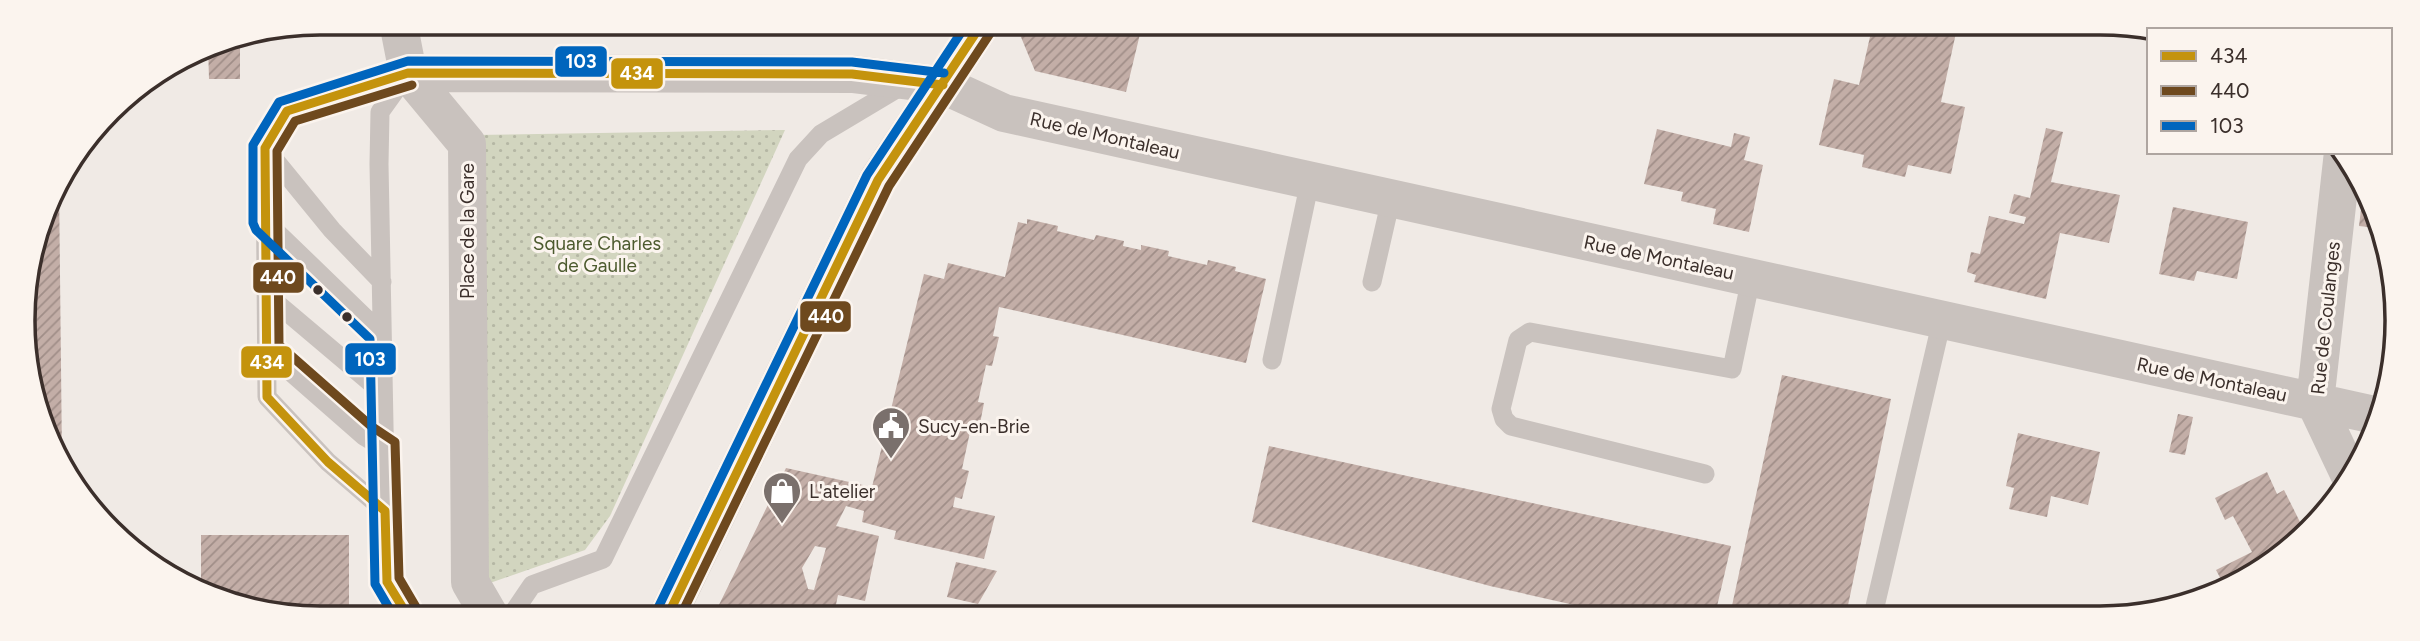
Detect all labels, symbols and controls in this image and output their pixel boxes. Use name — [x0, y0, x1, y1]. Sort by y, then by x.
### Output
legend — [2147, 28, 2392, 154]
text: 434 — [2210, 43, 2248, 68]
line badge: 103 — [554, 45, 608, 78]
text: 103 — [566, 50, 596, 73]
line badge: 434 — [610, 57, 664, 90]
text: 434 — [620, 62, 654, 85]
text: 440 — [2210, 78, 2250, 103]
street label: Rue de Montaleau — [1028, 107, 1182, 164]
text: 103 — [2210, 113, 2244, 138]
street label: Place de la Gare — [456, 163, 479, 299]
street label: Rue de Montaleau — [1582, 230, 1736, 285]
park label: Square Charles de Gaulle — [533, 232, 661, 277]
street label: Rue de Coulanges — [2306, 240, 2345, 396]
line badge: 440 — [252, 261, 305, 294]
text: 440 — [260, 266, 296, 289]
unlabelled marker — [311, 283, 325, 297]
line badge: 440 — [799, 300, 852, 333]
text: 440 — [808, 305, 844, 328]
unlabelled marker — [340, 310, 354, 324]
line badge: 103 — [344, 342, 397, 376]
line badge: 434 — [240, 345, 293, 379]
text: 103 — [355, 348, 385, 371]
text: 434 — [250, 351, 284, 374]
street label: Rue de Montaleau — [2135, 352, 2289, 407]
public building icon: Sucy-en-Brie — [870, 405, 912, 460]
place label: Sucy-en-Brie — [918, 415, 1030, 438]
shop icon: L'atelier — [761, 470, 803, 525]
place label: L'atelier — [809, 480, 876, 503]

